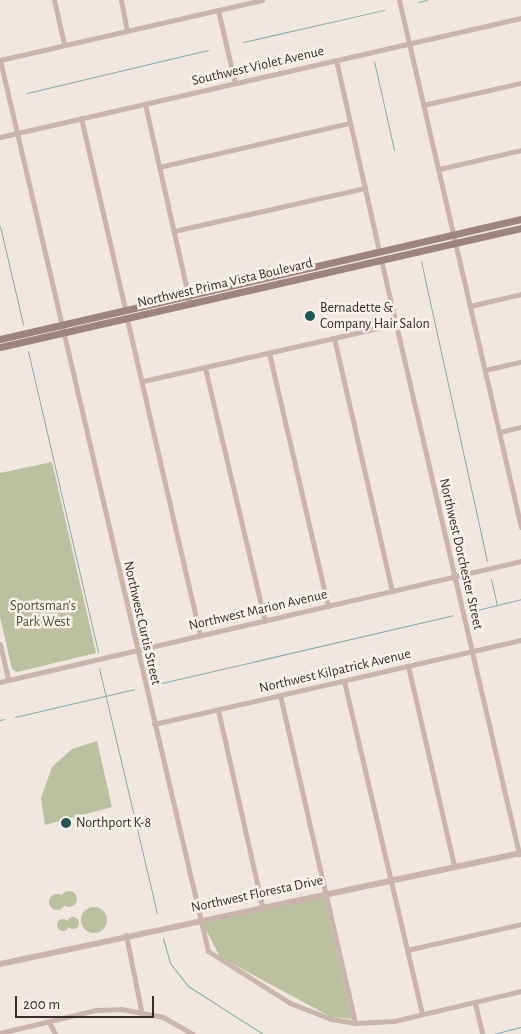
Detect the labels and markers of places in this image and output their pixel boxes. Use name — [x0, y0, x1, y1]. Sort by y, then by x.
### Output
place label: Bernadette & Company Hair Salon — [320, 300, 430, 332]
marker: Bernadette & Company Hair Salon — [304, 310, 316, 322]
place label: Northport K-8 — [76, 815, 151, 831]
marker: Northport K-8 — [60, 817, 72, 829]

